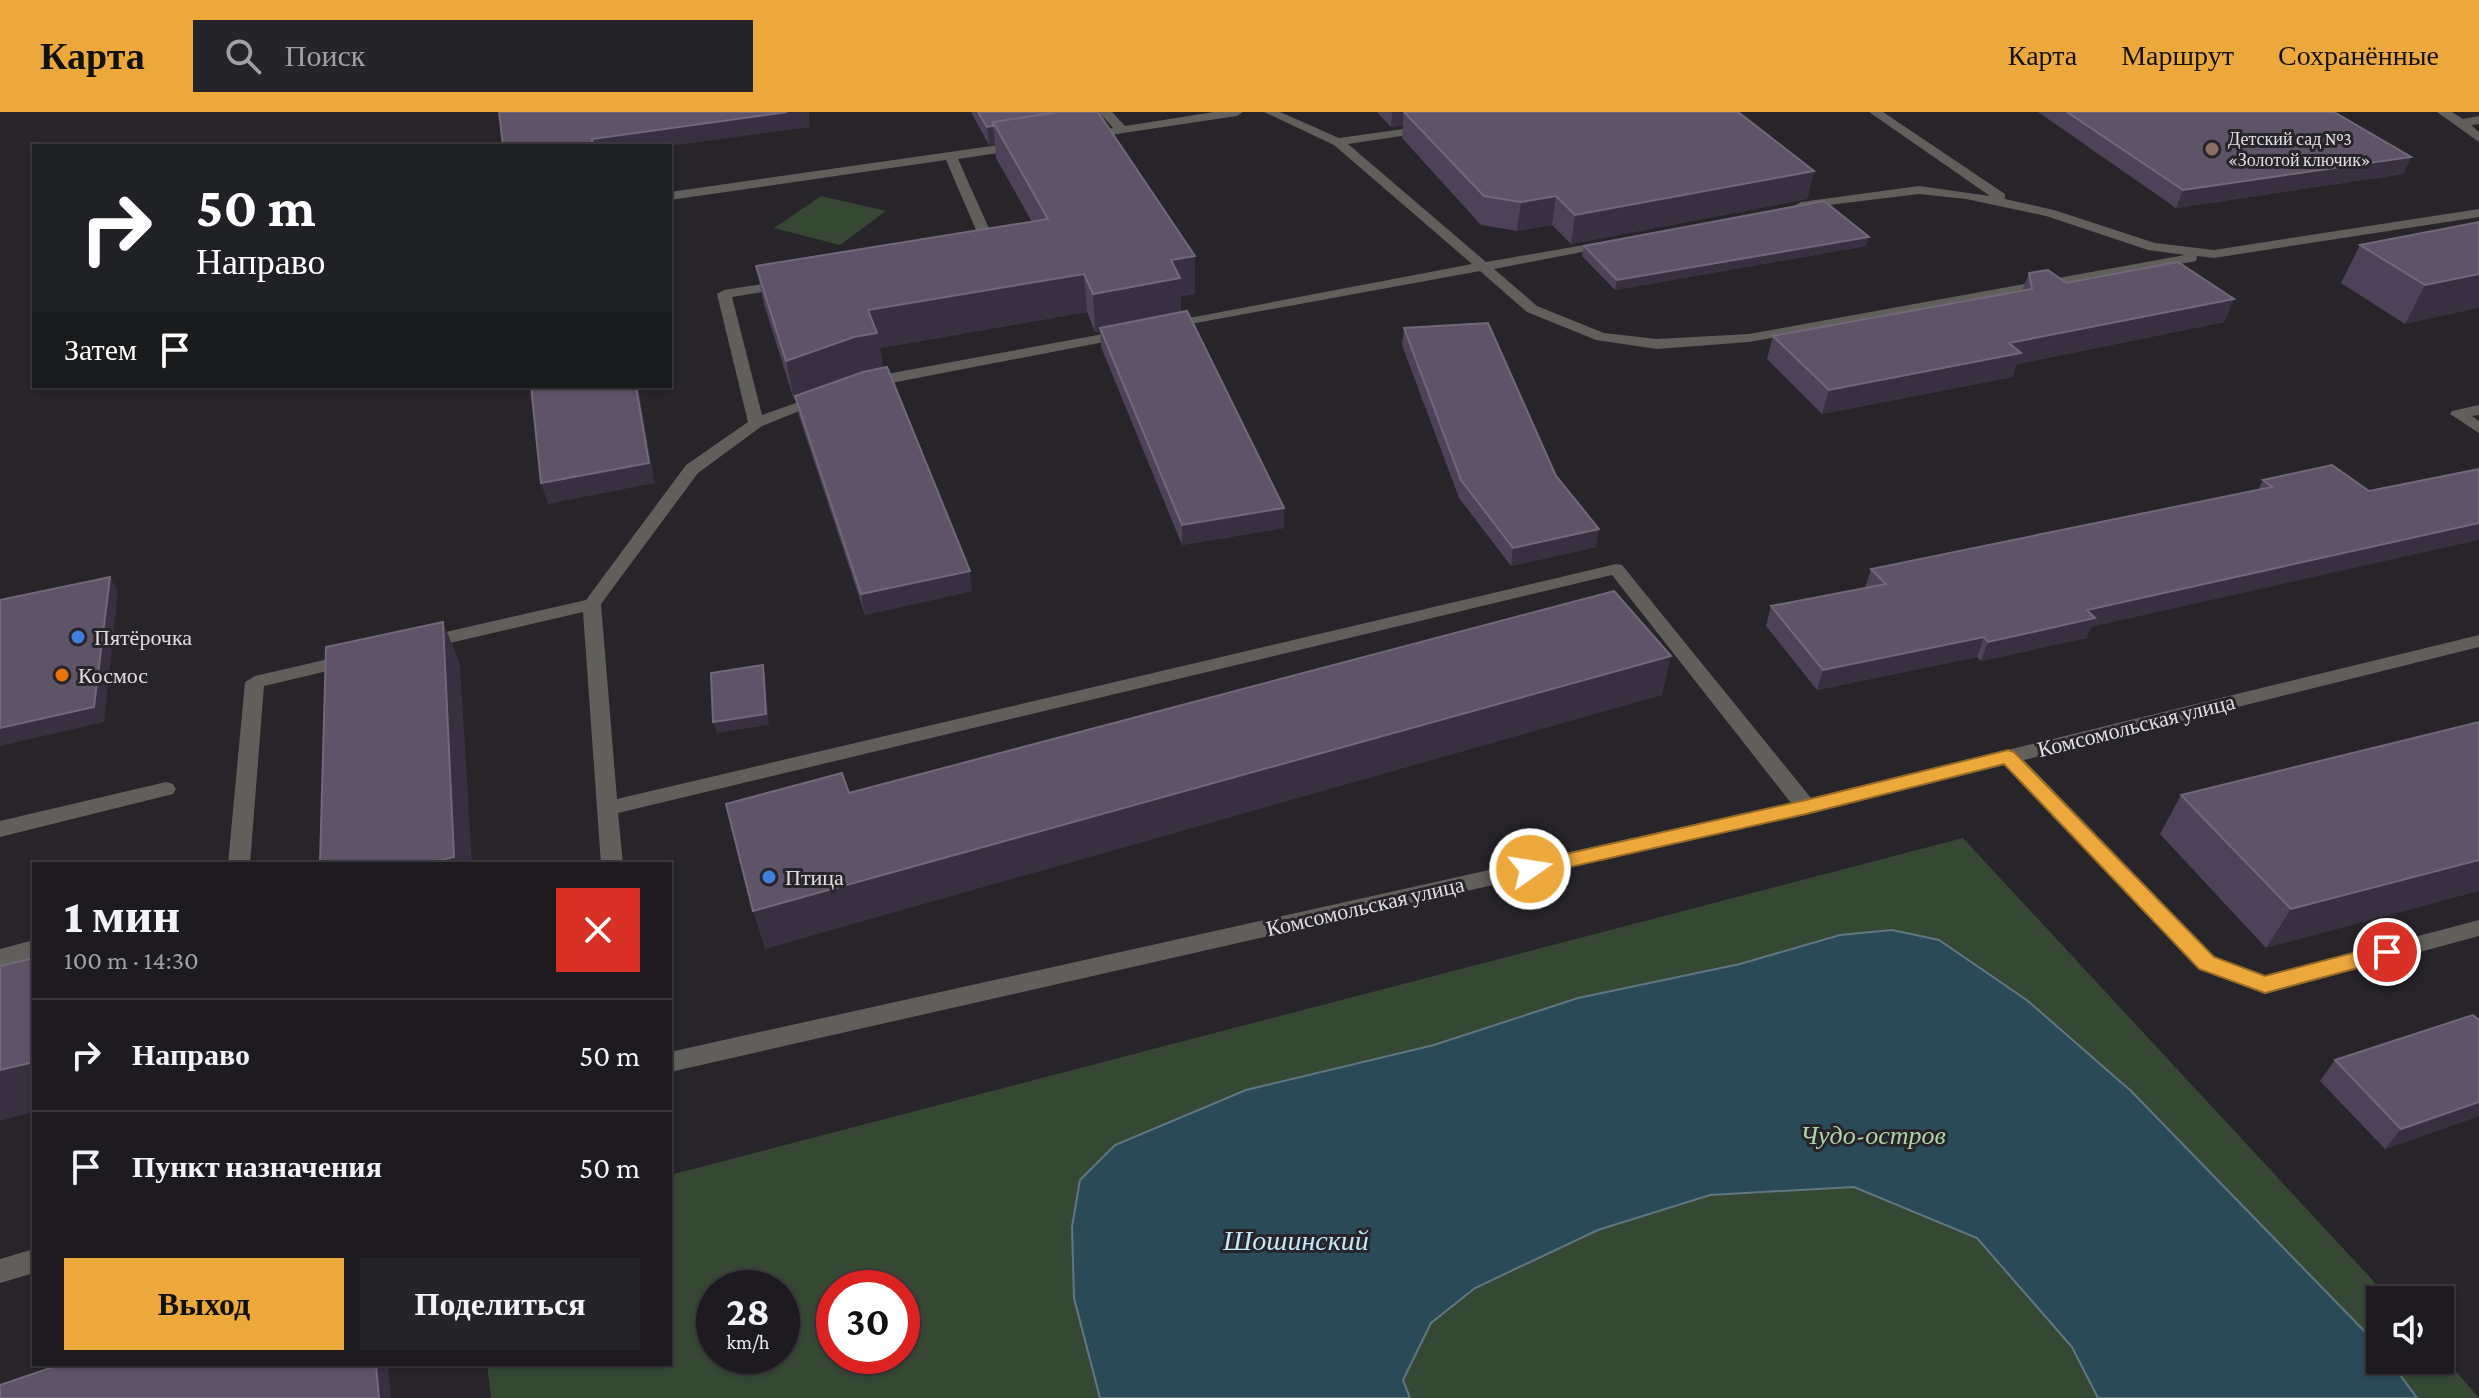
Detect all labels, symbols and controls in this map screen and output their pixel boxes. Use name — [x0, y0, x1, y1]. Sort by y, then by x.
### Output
search box — [193, 20, 753, 92]
icon: search — [221, 34, 265, 78]
text: Карта — [40, 35, 145, 77]
text: Поиск — [285, 39, 365, 72]
text: Карта — [2008, 40, 2077, 71]
text: Маршрут — [2121, 40, 2234, 71]
text: Сохранённые — [2278, 40, 2439, 71]
place label: Детский сад №3 «Золотой ключик» — [2228, 129, 2371, 170]
marker: Детский сад №3 «Золотой ключик» — [2203, 140, 2221, 158]
icon: right — [64, 176, 168, 280]
text: 50 m — [196, 176, 316, 238]
text: Направо — [196, 242, 326, 282]
icon: arrive — [153, 328, 197, 372]
text: Затем — [64, 333, 137, 366]
place label: Пятёрочка — [94, 625, 192, 650]
marker: Пятёрочка — [69, 628, 87, 646]
place label: Космос — [78, 663, 148, 688]
marker: Космос — [53, 666, 71, 684]
street label: Комсомольская улица — [2035, 689, 2238, 762]
position arrow — [1488, 827, 1572, 911]
place label: Птица — [785, 865, 844, 890]
marker: Птица — [760, 868, 778, 886]
street label: Комсомольская улица — [1264, 871, 1467, 941]
button: close — [556, 888, 640, 972]
text: 1 мин — [64, 889, 180, 942]
pin — [2353, 918, 2421, 986]
icon: arrive — [2365, 930, 2409, 974]
text: 100 m · 14:30 — [64, 946, 199, 975]
icon: right — [64, 1033, 108, 1077]
text: Направо — [132, 1038, 250, 1071]
text: 50 m — [579, 1039, 640, 1072]
park label: Чудо-остров — [1800, 1121, 1946, 1150]
icon: arrive — [64, 1145, 108, 1189]
text: Пункт назначения — [132, 1150, 382, 1183]
text: 50 m — [579, 1151, 640, 1184]
water label: Шошинский — [1222, 1225, 1369, 1256]
button: Выход — [64, 1258, 344, 1350]
button: Поделиться — [360, 1258, 640, 1350]
speed limit sign: 30 — [816, 1270, 920, 1374]
map controls — [2366, 1286, 2454, 1374]
button: sound — [2366, 1286, 2454, 1374]
text: 28 — [726, 1289, 770, 1334]
text: km/h — [726, 1331, 770, 1353]

